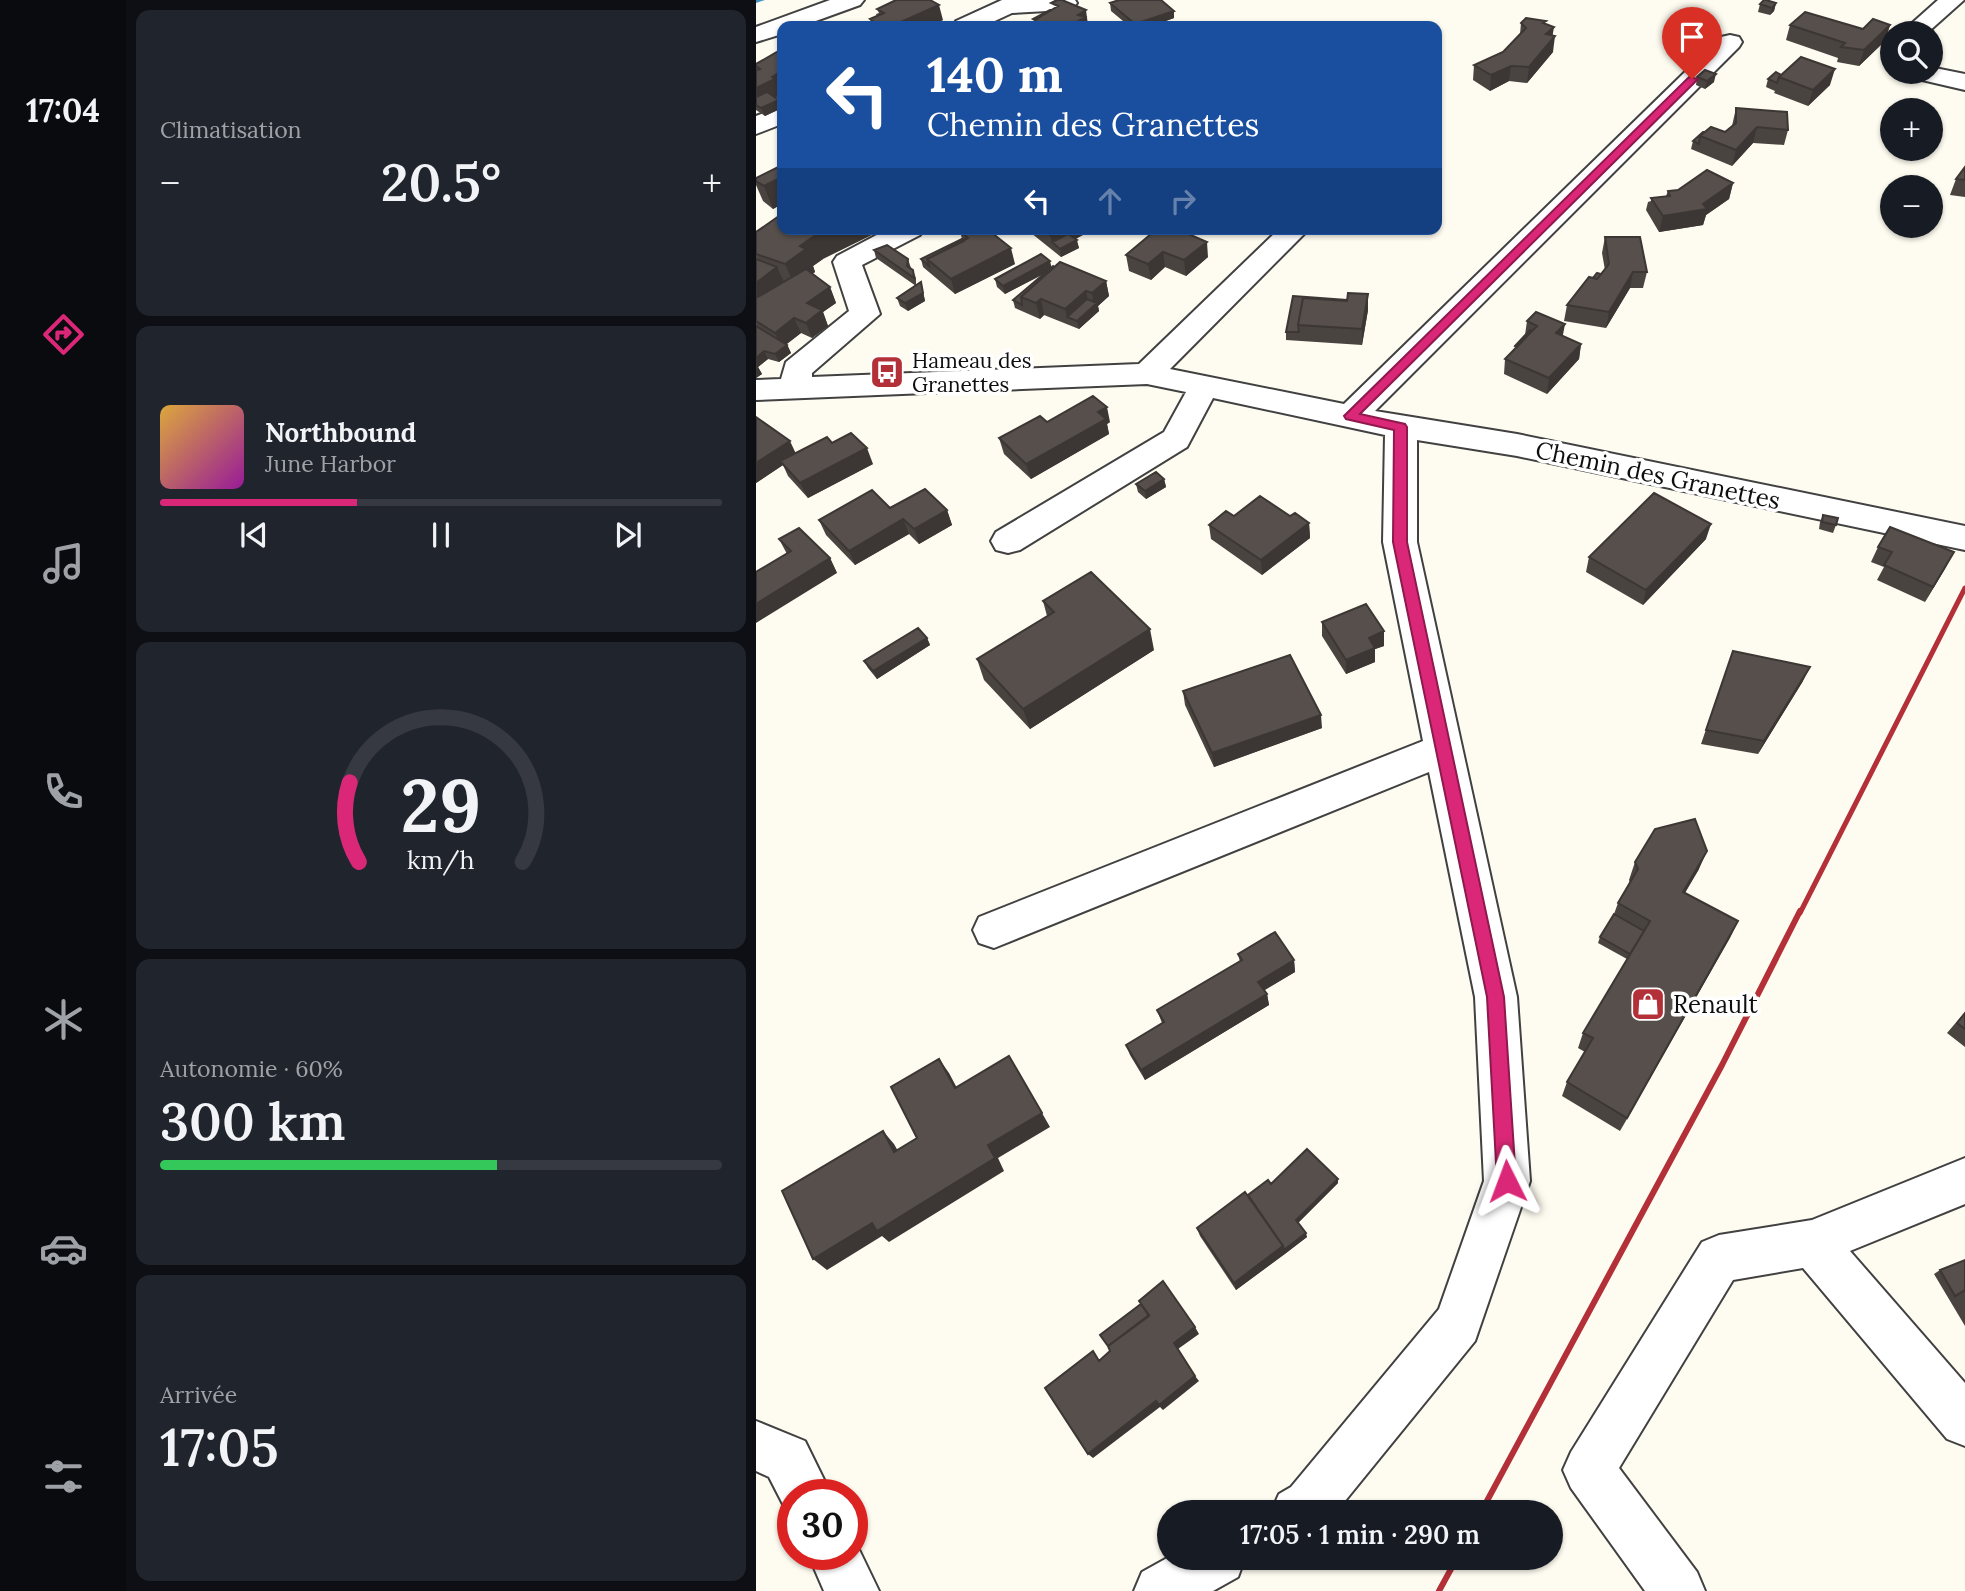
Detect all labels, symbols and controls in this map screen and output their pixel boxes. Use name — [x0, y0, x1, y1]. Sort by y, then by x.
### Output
pin — [1662, 7, 1722, 79]
icon: arrive — [1673, 18, 1711, 56]
map controls — [1880, 21, 1943, 238]
button: search — [1880, 21, 1943, 84]
text: 140 m — [927, 43, 1063, 105]
icon: left — [812, 49, 903, 140]
text: 17:04 — [26, 90, 100, 131]
button: + — [1880, 98, 1943, 161]
text: Chemin des Granettes — [927, 104, 1259, 145]
text: Climatisation — [160, 115, 302, 144]
text: 20.5° — [381, 149, 501, 215]
text: − — [160, 159, 180, 207]
text: + — [702, 159, 722, 207]
button: − — [1880, 175, 1943, 238]
icon: left — [1018, 182, 1056, 220]
icon: ahead — [1091, 182, 1129, 220]
icon: right — [1164, 182, 1202, 220]
icon: directions — [39, 310, 88, 359]
place label: Hameau des Granettes — [912, 347, 1032, 398]
bus stop icon: Hameau des Granettes — [868, 353, 906, 391]
text: Northbound — [265, 416, 416, 449]
street label: Chemin des Granettes — [1533, 434, 1783, 516]
text: June Harbor — [265, 449, 396, 478]
icon: previous — [235, 516, 273, 554]
icon: pause — [422, 516, 460, 554]
icon: next — [609, 516, 647, 554]
icon: music — [39, 539, 88, 588]
text: 29 — [401, 759, 481, 852]
icon: phone — [39, 767, 88, 816]
text: km/h — [407, 843, 475, 875]
shop icon: Renault — [1629, 985, 1667, 1023]
place label: Renault — [1673, 989, 1759, 1020]
icon: climate — [39, 995, 88, 1044]
text: Autonomie · 60% — [160, 1054, 343, 1083]
text: 300 km — [160, 1088, 346, 1154]
position arrow — [1470, 1144, 1544, 1218]
icon: car — [39, 1224, 88, 1273]
text: Arrivée — [160, 1380, 237, 1409]
text: 17:05 — [160, 1414, 279, 1480]
icon: filters — [39, 1452, 88, 1501]
speed limit sign: 30 — [777, 1479, 868, 1570]
text: 17:05 · 1 min · 290 m — [1240, 1518, 1480, 1551]

